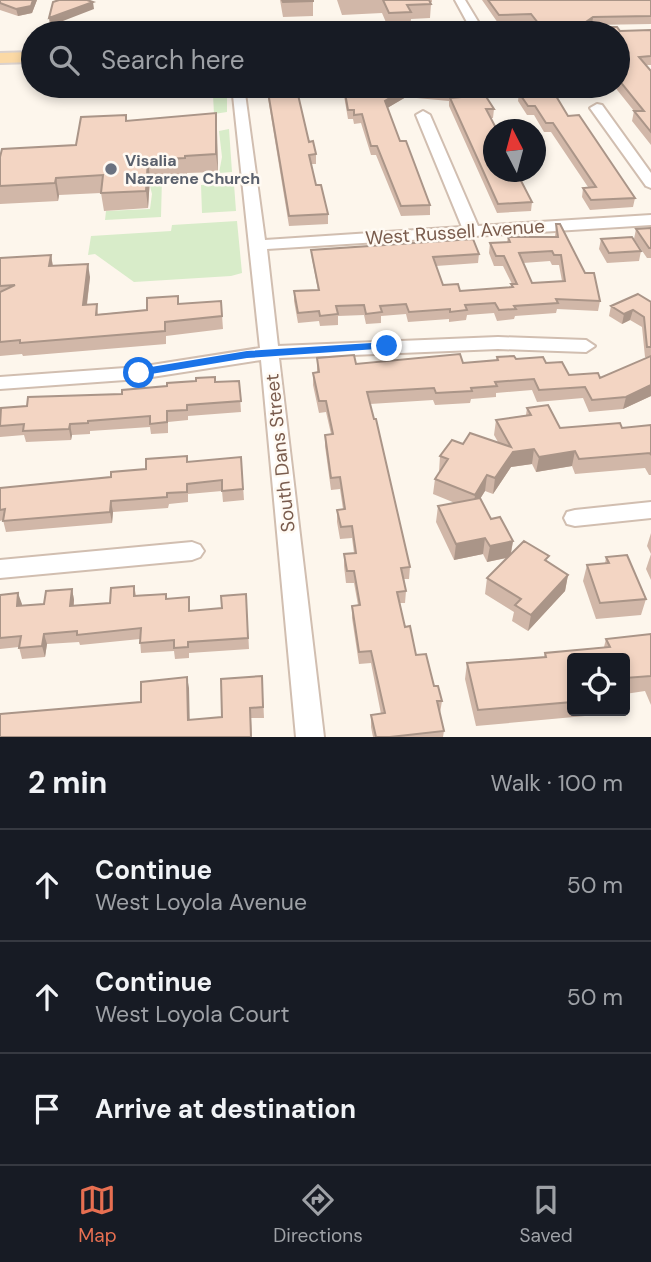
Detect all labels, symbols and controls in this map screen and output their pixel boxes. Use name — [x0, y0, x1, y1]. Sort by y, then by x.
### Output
search box — [21, 21, 630, 98]
icon: search — [45, 41, 83, 79]
text: Search here — [101, 43, 244, 77]
north arrow — [483, 119, 546, 182]
place label: Visalia Nazarene Church — [125, 150, 260, 189]
marker: Visalia Nazarene Church — [103, 161, 119, 177]
street label: West Russell Avenue — [364, 213, 546, 251]
route end — [371, 330, 402, 361]
route start — [123, 357, 154, 388]
street label: South Dans Street — [259, 372, 301, 534]
map controls — [567, 653, 630, 716]
button: locate — [567, 653, 630, 716]
text: 2 min — [28, 763, 107, 802]
text: Walk · 100 m — [491, 768, 623, 798]
text: Continue — [95, 853, 212, 887]
icon: ahead — [28, 866, 66, 904]
text: 50 m — [567, 870, 623, 900]
text: West Loyola Avenue — [95, 887, 307, 917]
text: Continue — [95, 965, 212, 999]
icon: ahead — [28, 978, 66, 1016]
text: 50 m — [567, 982, 623, 1012]
text: West Loyola Court — [95, 999, 290, 1029]
icon: arrive — [28, 1090, 66, 1128]
text: Arrive at destination — [95, 1092, 356, 1126]
tab: Map — [78, 1181, 117, 1248]
tab: Directions — [273, 1181, 363, 1248]
tab: Saved — [519, 1181, 573, 1248]

